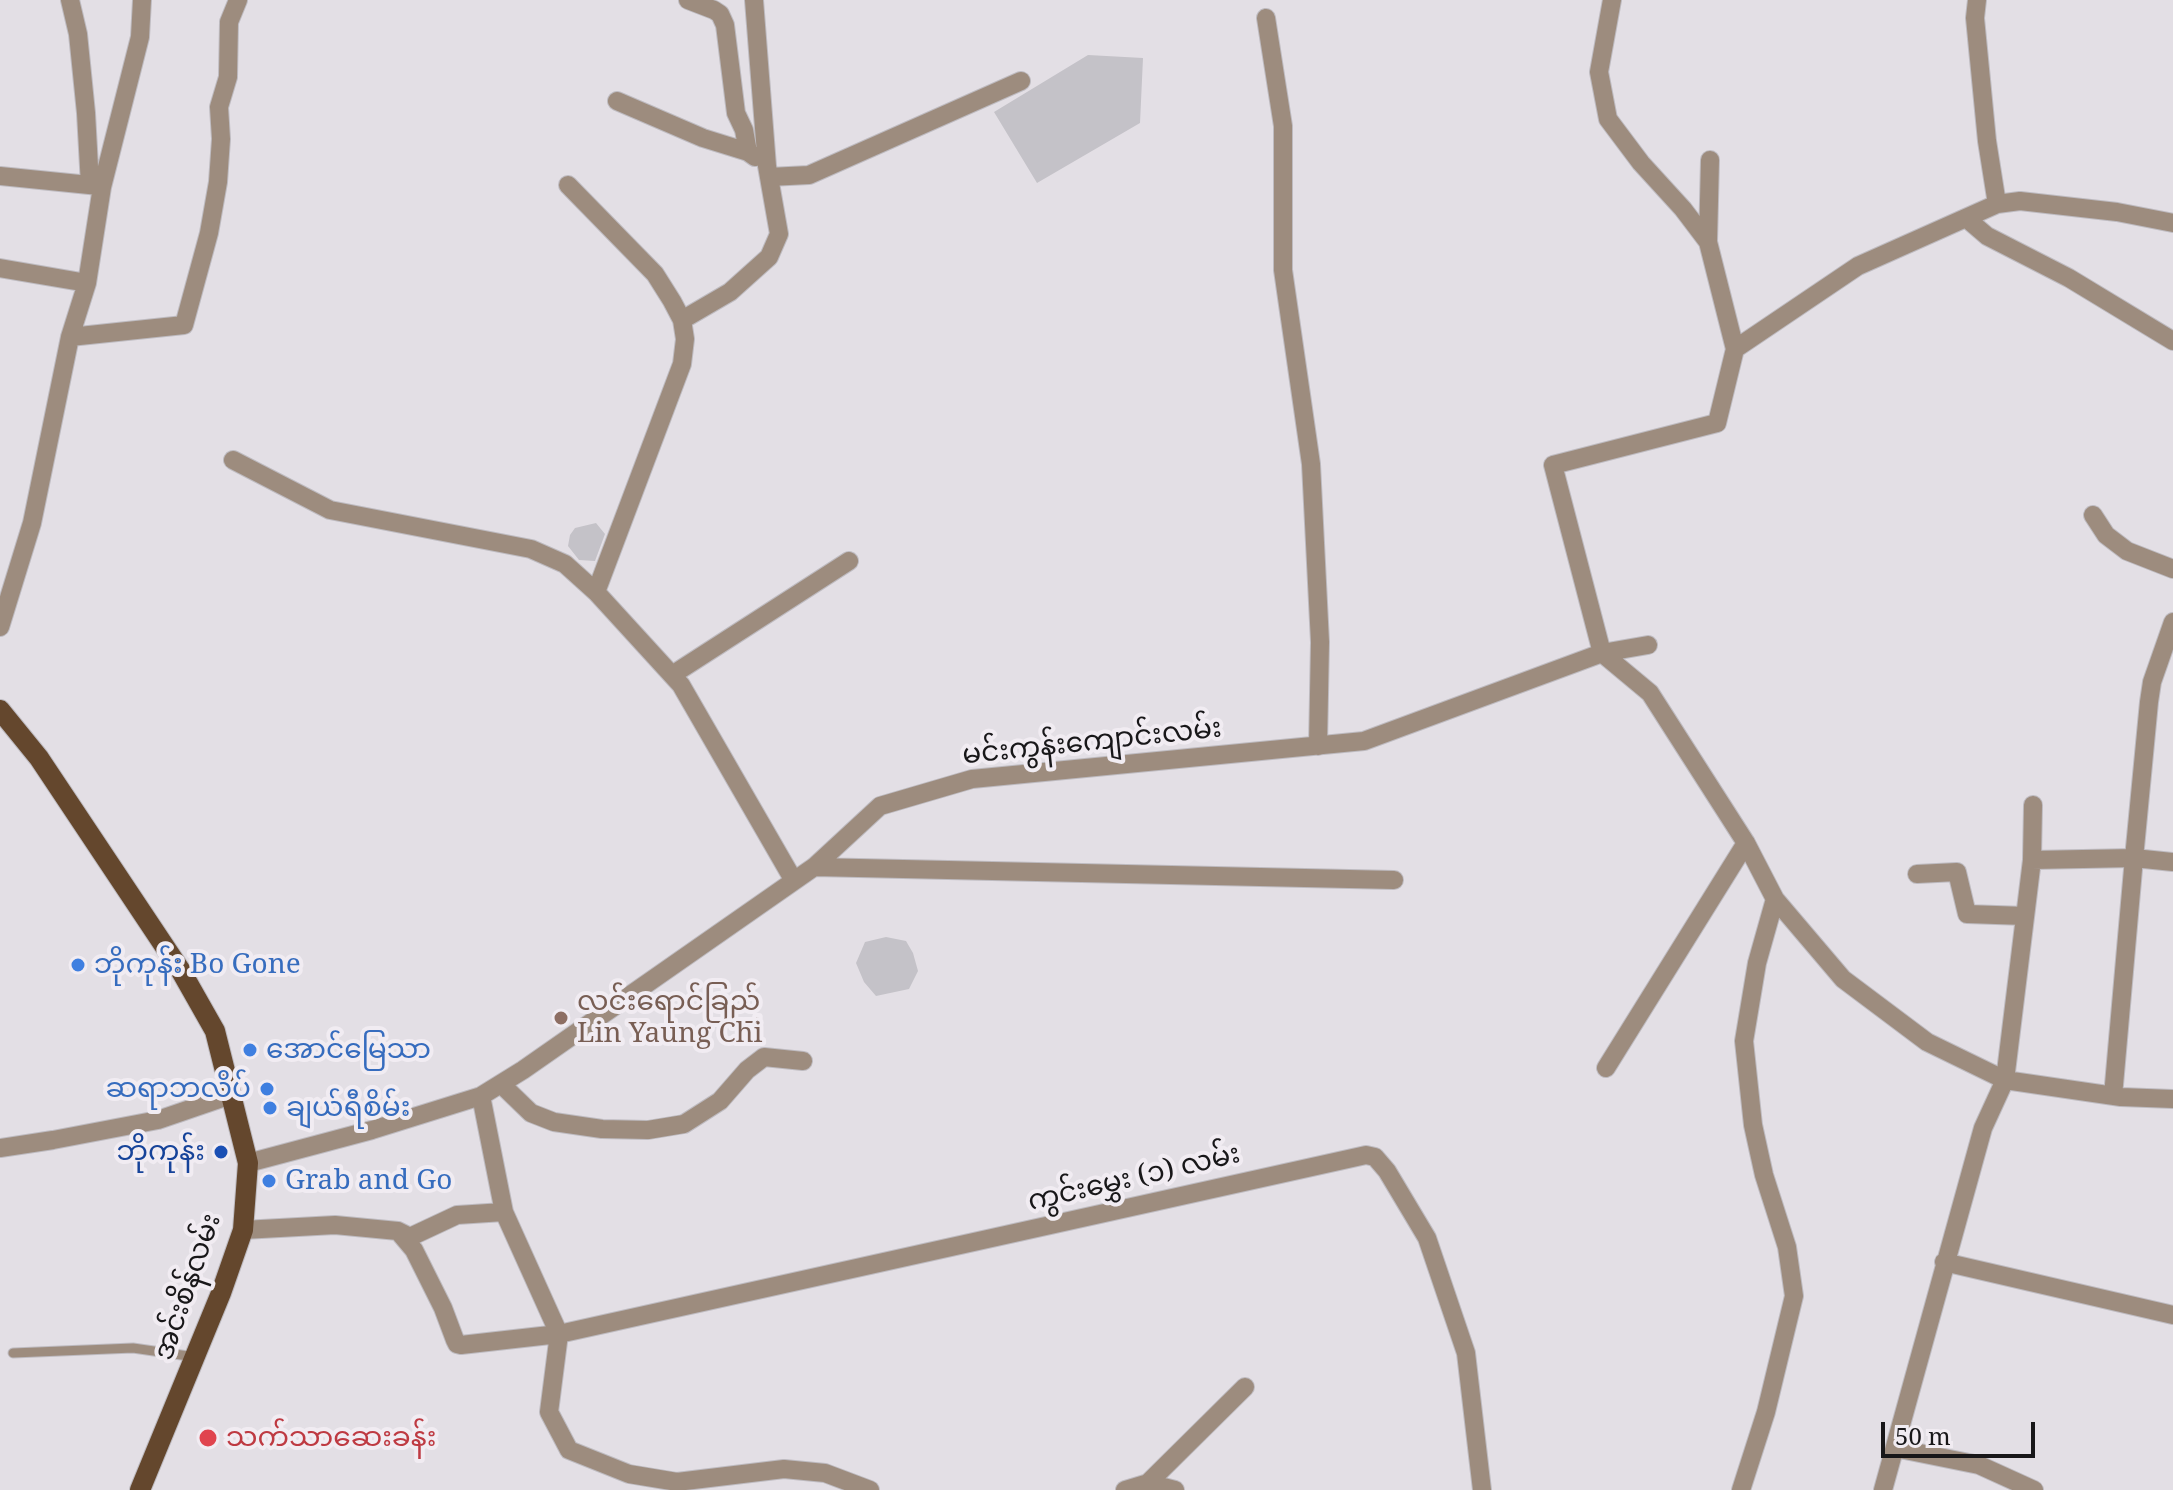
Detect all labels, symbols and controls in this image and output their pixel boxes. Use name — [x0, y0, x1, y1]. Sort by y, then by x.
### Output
street label: မင်းကွန်းကျောင်းလမ်း — [961, 712, 1223, 772]
place label: ဘိုကုန်း Bo Gone — [94, 948, 301, 982]
marker: ဘိုကုန်း Bo Gone — [69, 956, 87, 974]
place label: လင်းရောင်ခြည် Lin Yaung Chi — [577, 985, 762, 1051]
marker: လင်းရောင်ခြည် Lin Yaung Chi — [552, 1009, 570, 1027]
place label: အောင်မြေသာ — [266, 1033, 431, 1067]
marker: အောင်မြေသာ — [241, 1041, 259, 1059]
place label: ဆရာဘလိပ် — [105, 1072, 251, 1106]
marker: ဆရာဘလိပ် — [258, 1080, 276, 1098]
place label: ချယ်ရီစိမ်း — [286, 1091, 410, 1125]
marker: ချယ်ရီစိမ်း — [261, 1099, 279, 1117]
place label: ဘိုကုန်း — [116, 1135, 205, 1169]
street label: ကွင်းမွှေး (၁) လမ်း — [1025, 1137, 1243, 1219]
marker: ဘိုကုန်း — [212, 1143, 230, 1161]
place label: Grab and Go — [285, 1164, 452, 1198]
marker: Grab and Go — [260, 1172, 278, 1190]
street label: အင်းစိန်လမ်း — [147, 1209, 229, 1365]
scale bar — [1885, 1406, 2039, 1456]
text: 50 m — [1895, 1419, 1951, 1452]
place label: သက်သာဆေးခန်း — [226, 1421, 436, 1455]
marker: သက်သာဆေးခန်း — [197, 1427, 219, 1449]

